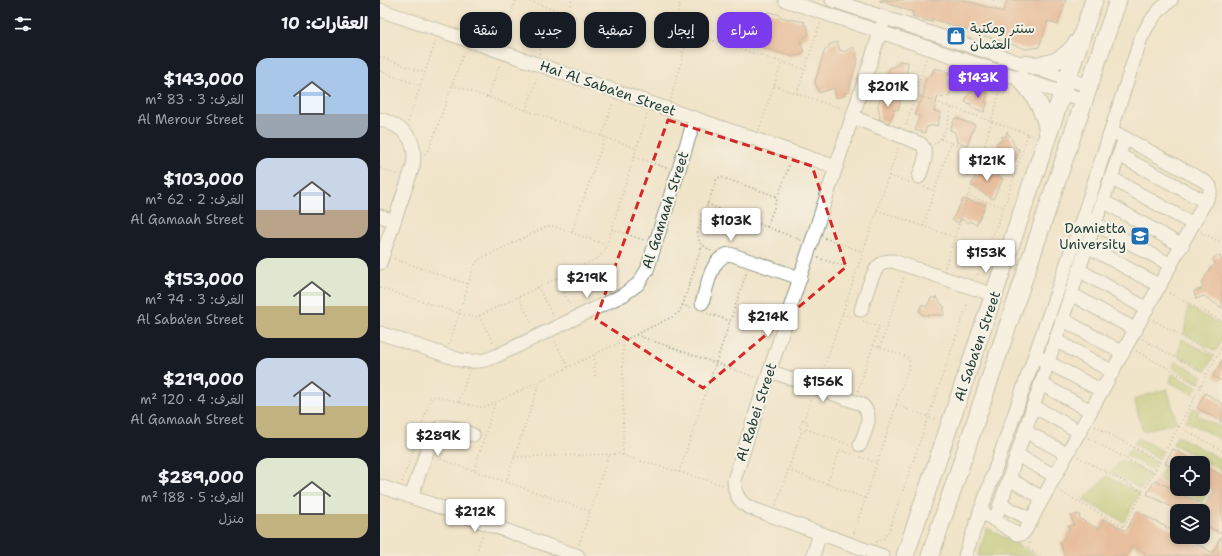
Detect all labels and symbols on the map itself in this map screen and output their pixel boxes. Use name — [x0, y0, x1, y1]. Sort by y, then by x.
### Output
place label: سنتر ومكتبة العثمان — [970, 19, 1035, 53]
shop icon: سنتر ومكتبة العثمان — [945, 25, 967, 47]
street label: Hai Al Saba'en Street — [537, 56, 679, 120]
pin: $143K — [950, 65, 1006, 99]
pin: $201K — [860, 74, 916, 108]
pin: $121K — [959, 148, 1015, 182]
street label: Al Gamaah Street — [638, 149, 692, 271]
pin: $103K — [703, 208, 759, 242]
place label: Damietta University — [1059, 219, 1126, 253]
school or university icon: Damietta University — [1129, 225, 1151, 247]
pin: $153K — [958, 240, 1014, 274]
pin: $219K — [559, 265, 615, 299]
street label: Al Saba'en Street — [950, 288, 1004, 404]
pin: $214K — [740, 304, 796, 338]
street label: Al Rabei Street — [732, 360, 780, 464]
pin: $156K — [795, 369, 851, 403]
pin: $289K — [410, 423, 466, 457]
pin: $212K — [447, 499, 503, 533]

